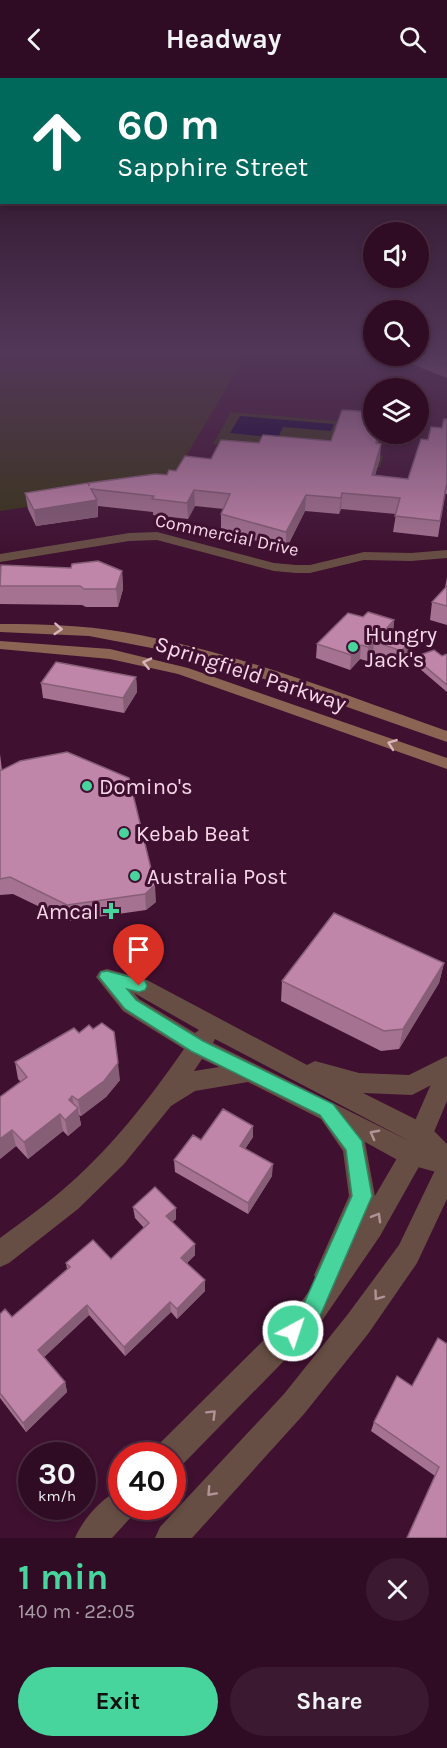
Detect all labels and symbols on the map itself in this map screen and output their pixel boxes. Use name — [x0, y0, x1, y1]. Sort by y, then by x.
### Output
street label: Commercial Drive — [153, 509, 301, 561]
one-way arrow — [54, 622, 63, 635]
place label: Hungry Jack's — [365, 622, 437, 673]
street label: Springfield Parkway — [152, 631, 349, 717]
marker: Hungry Jack's — [346, 640, 360, 654]
one-way arrow — [143, 657, 153, 670]
one-way arrow — [387, 739, 398, 752]
place label: Domino's — [99, 774, 193, 800]
marker: Domino's — [80, 779, 94, 793]
place label: Kebab Beat — [136, 821, 249, 847]
marker: Kebab Beat — [117, 826, 131, 840]
place label: Australia Post — [147, 864, 287, 890]
marker: Australia Post — [128, 869, 142, 883]
place label: Amcal — [36, 899, 99, 925]
marker: Amcal — [104, 904, 118, 918]
pin — [113, 924, 164, 986]
one-way arrow — [369, 1130, 380, 1142]
one-way arrow — [370, 1213, 381, 1223]
one-way arrow — [374, 1289, 385, 1300]
position arrow — [261, 1299, 325, 1363]
one-way arrow — [204, 1410, 215, 1421]
speed limit sign: 40 — [108, 1442, 186, 1520]
one-way arrow — [208, 1485, 219, 1496]

